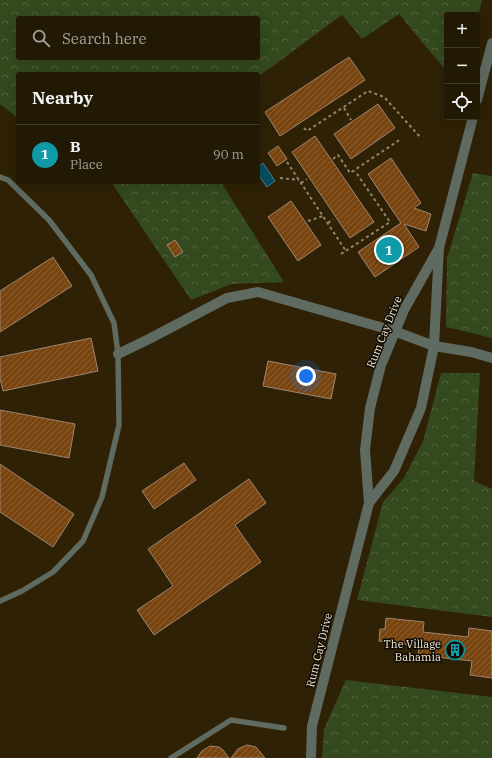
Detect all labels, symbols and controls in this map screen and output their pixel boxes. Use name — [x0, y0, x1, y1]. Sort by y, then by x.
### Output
map controls — [444, 12, 480, 120]
button: + — [444, 12, 480, 48]
search box — [16, 16, 260, 60]
icon: search — [30, 27, 52, 49]
text: Search here — [62, 29, 147, 48]
button: − — [444, 48, 480, 84]
button: locate — [444, 84, 480, 120]
text: Nearby — [32, 87, 93, 109]
text: B — [70, 137, 81, 156]
text: 1 — [41, 146, 49, 163]
text: 90 m — [213, 146, 244, 163]
text: Place — [70, 156, 103, 173]
pin: 1 — [376, 235, 402, 265]
street label: Rum Cay Drive — [363, 294, 405, 370]
your location — [296, 366, 316, 386]
street label: Rum Cay Drive — [303, 611, 335, 689]
place label: The Village Bahamia — [384, 637, 441, 664]
building icon: The Village Bahamia — [444, 639, 466, 661]

